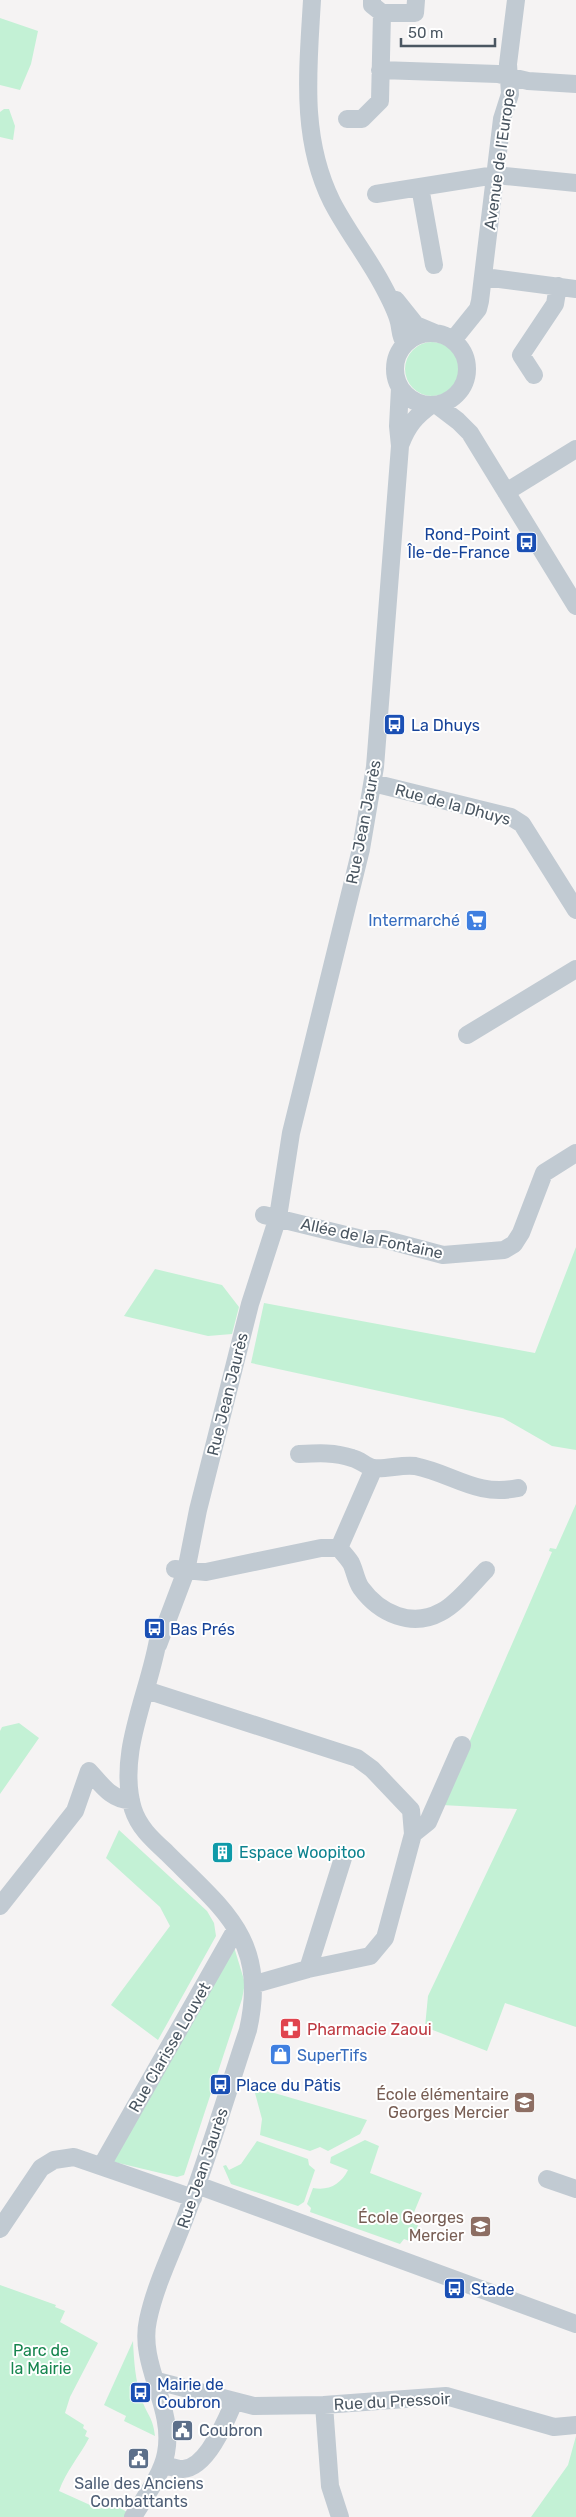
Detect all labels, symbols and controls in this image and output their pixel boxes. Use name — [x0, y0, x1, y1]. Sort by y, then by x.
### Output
scale bar — [401, 15, 495, 47]
text: 50 m — [408, 24, 443, 42]
street label: Avenue de l'Europe — [480, 87, 519, 231]
place label: Rond-Point Île-de-France — [407, 525, 510, 562]
bus stop icon: Rond-Point Île-de-France — [514, 531, 538, 555]
bus stop icon: La Dhuys — [383, 713, 407, 737]
place label: La Dhuys — [411, 716, 480, 735]
street label: Rue Jean Jaurès — [342, 758, 385, 886]
street label: Rue de la Dhuys — [393, 780, 513, 829]
supermarket icon: Intermarché — [464, 908, 488, 932]
place label: Intermarché — [368, 911, 460, 930]
street label: Allée de la Fontaine — [299, 1214, 445, 1263]
street label: Rue Jean Jaurès — [203, 1331, 252, 1458]
bus stop icon: Bas Prés — [142, 1617, 166, 1641]
place label: Bas Prés — [170, 1620, 235, 1639]
building icon: Espace Woopitoo — [211, 1840, 235, 1864]
place label: Espace Woopitoo — [239, 1843, 366, 1862]
street label: Rue Clarisse Louvet — [124, 1979, 214, 2116]
pharmacy icon: Pharmacie Zaoui — [279, 2017, 303, 2041]
place label: Pharmacie Zaoui — [307, 2020, 432, 2039]
shop icon: SuperTifs — [269, 2043, 293, 2067]
place label: SuperTifs — [297, 2046, 367, 2065]
bus stop icon: Place du Pâtis — [208, 2073, 232, 2097]
place label: Place du Pâtis — [236, 2076, 341, 2095]
place label: École élémentaire Georges Mercier — [376, 2085, 509, 2122]
school or university icon: École élémentaire Georges Mercier — [513, 2091, 537, 2115]
street label: Rue Jean Jaurès — [173, 2105, 232, 2231]
place label: École Georges Mercier — [358, 2208, 464, 2245]
school or university icon: École Georges Mercier — [468, 2214, 492, 2238]
bus stop icon: Stade — [443, 2277, 467, 2301]
place label: Stade — [471, 2280, 515, 2299]
park label: Parc de la Mairie — [11, 2341, 72, 2378]
place label: Mairie de Coubron — [157, 2375, 224, 2412]
bus stop icon: Mairie de Coubron — [129, 2381, 153, 2405]
street label: Rue du Pressoir — [333, 2389, 451, 2414]
public building icon: Coubron — [171, 2418, 195, 2442]
place label: Coubron — [199, 2421, 263, 2440]
public building icon: Salle des Anciens Combattants — [127, 2447, 151, 2471]
place label: Salle des Anciens Combattants — [74, 2474, 204, 2511]

